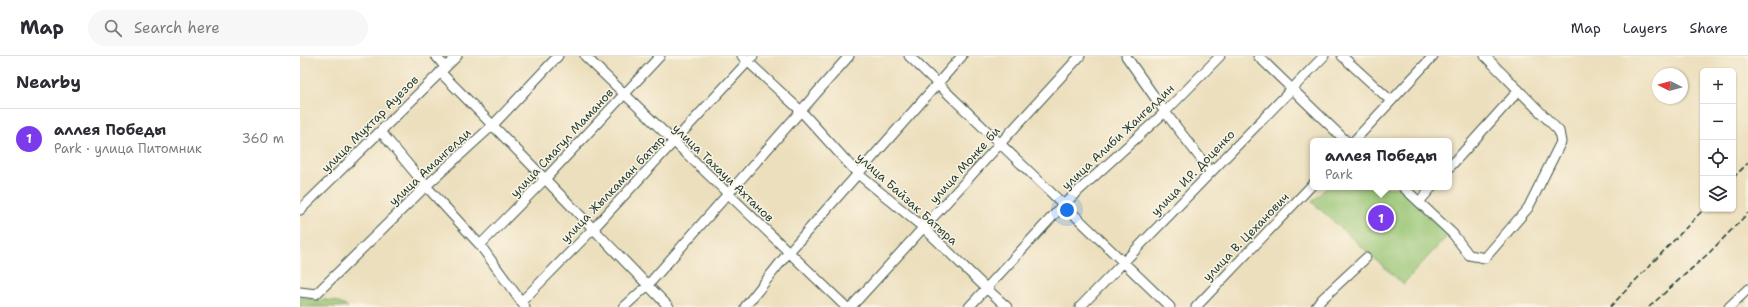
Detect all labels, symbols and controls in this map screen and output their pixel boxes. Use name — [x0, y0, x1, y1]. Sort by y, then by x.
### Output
search box — [88, 10, 368, 46]
text: Map — [20, 15, 64, 40]
icon: search — [102, 17, 124, 39]
text: Search here — [134, 18, 220, 38]
text: Map — [1571, 19, 1601, 37]
text: Layers — [1623, 19, 1667, 37]
text: Share — [1689, 19, 1728, 37]
north arrow — [1652, 68, 1688, 104]
map controls — [1700, 68, 1736, 212]
button: + — [1700, 68, 1736, 104]
text: Nearby — [16, 71, 81, 93]
street label: улица Мухтар Ауезов — [318, 72, 422, 176]
street label: улица Алиби Жангелдин — [1058, 81, 1178, 193]
street label: улица Смагул Маманов — [507, 85, 617, 201]
button: − — [1700, 104, 1736, 140]
text: аллея Победы — [54, 120, 166, 140]
street label: улица Тахауи Ахтанов — [669, 120, 777, 226]
street label: улица Монке би — [926, 123, 1004, 207]
street label: улица Амангелди — [386, 125, 475, 209]
street label: улица И.Р. Доценко — [1148, 126, 1238, 220]
text: 1 — [26, 130, 32, 147]
text: 360 m — [242, 130, 284, 147]
street label: улица Жылкаман батыр — [557, 132, 669, 246]
popup — [1310, 138, 1452, 190]
text: Park · улица Питомник — [54, 140, 202, 157]
button: locate — [1700, 140, 1736, 176]
text: аллея Победы — [1325, 146, 1437, 166]
street label: улица Байзак Батыра — [853, 149, 961, 249]
text: Park — [1325, 166, 1353, 183]
button: layers — [1700, 176, 1736, 212]
street label: улица В. Цеханович — [1199, 189, 1293, 285]
your location — [1057, 200, 1077, 220]
pin: 1 — [1368, 203, 1394, 233]

